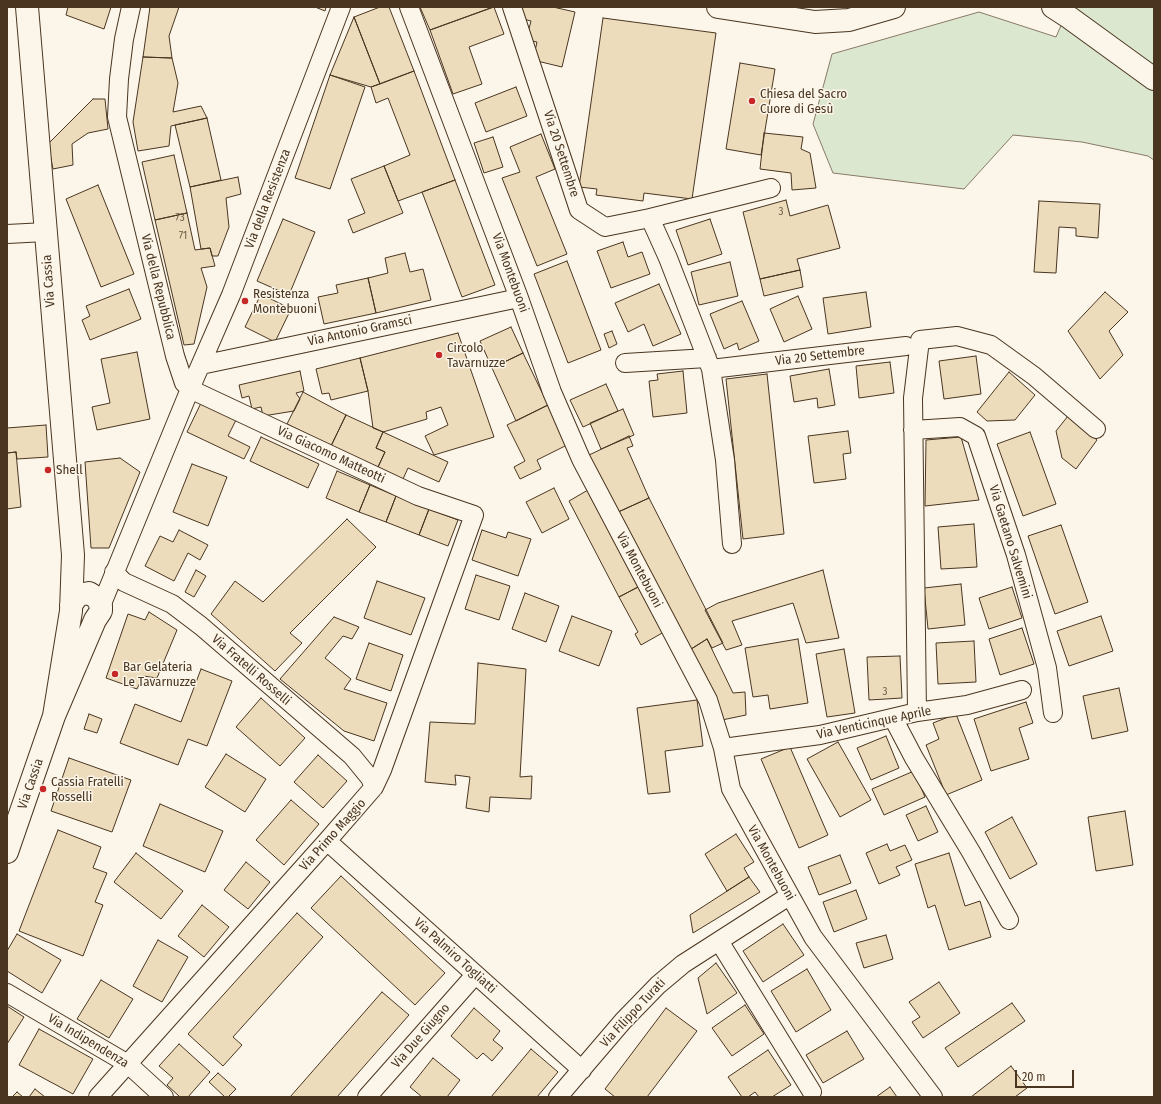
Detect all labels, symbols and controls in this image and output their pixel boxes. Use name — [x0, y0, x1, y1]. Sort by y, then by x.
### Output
place label: Chiesa del Sacro Cuore di Gesù — [760, 86, 847, 117]
marker: Chiesa del Sacro Cuore di Gesù — [747, 96, 757, 106]
street label: Via 20 Settembre — [540, 109, 582, 199]
street label: Via della Resistenza — [242, 147, 294, 251]
house number: 3 — [779, 205, 783, 219]
house number: 73 — [175, 211, 185, 225]
house number: 71 — [179, 229, 187, 243]
street label: Via Montebuoni — [488, 231, 532, 315]
street label: Via della Repubblica — [137, 233, 179, 341]
street label: Via Cassia — [39, 254, 59, 308]
place label: Resistenza Montebuoni — [253, 286, 317, 317]
marker: Resistenza Montebuoni — [240, 296, 250, 306]
street label: Via Antonio Gramsci — [306, 312, 414, 350]
place label: Circolo Tavarnuzze — [447, 340, 505, 371]
street label: Via 20 Settembre — [774, 343, 866, 369]
marker: Circolo Tavarnuzze — [434, 350, 444, 360]
street label: Via Giacomo Matteotti — [274, 423, 388, 487]
place label: Shell — [56, 462, 83, 478]
marker: Shell — [43, 465, 53, 475]
street label: Via Gaetano Salvemini — [985, 483, 1035, 601]
street label: Via Montebuoni — [613, 530, 665, 610]
street label: Via Fratelli Rosselli — [208, 631, 294, 709]
place label: Bar Gelateria Le Tavarnuzze — [123, 659, 196, 690]
marker: Bar Gelateria Le Tavarnuzze — [110, 669, 120, 679]
house number: 3 — [883, 685, 887, 699]
street label: Via Venticinque Aprile — [815, 703, 933, 743]
street label: Via Cassia — [15, 757, 47, 811]
place label: Cassia Fratelli Rosselli — [51, 774, 124, 805]
marker: Cassia Fratelli Rosselli — [38, 784, 48, 794]
street label: Via Primo Maggio — [297, 796, 369, 874]
street label: Via Montebuoni — [744, 823, 798, 903]
street label: Via Palmiro Togliatti — [411, 915, 499, 997]
street label: Via Filippo Turati — [597, 975, 669, 1051]
street label: Via Due Giugno — [389, 1001, 453, 1071]
street label: Via Indipendenza — [45, 1011, 131, 1071]
scale bar — [1017, 1062, 1076, 1088]
text: 20 m — [1022, 1070, 1046, 1084]

